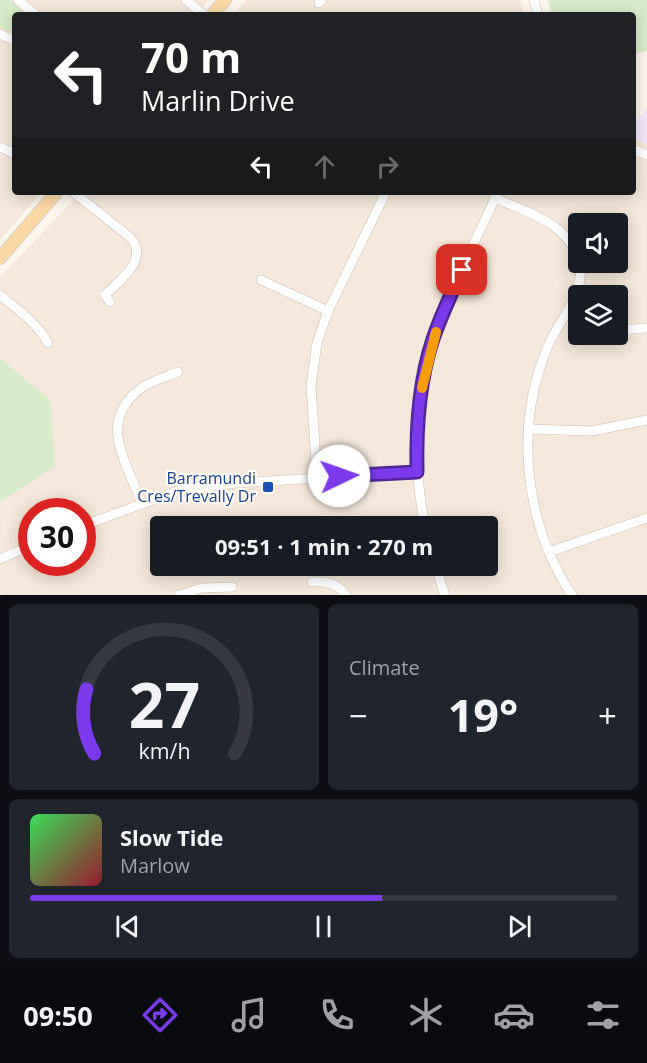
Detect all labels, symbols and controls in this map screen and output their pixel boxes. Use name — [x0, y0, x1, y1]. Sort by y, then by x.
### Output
text: 70 m — [141, 28, 241, 85]
icon: left — [42, 36, 120, 114]
text: Marlin Drive — [141, 82, 295, 119]
icon: left — [245, 150, 278, 183]
icon: ahead — [308, 150, 341, 183]
icon: right — [371, 150, 404, 183]
map controls — [568, 213, 628, 345]
button: sound — [568, 213, 628, 273]
pin — [436, 244, 487, 295]
icon: arrive — [445, 253, 478, 286]
button: layers — [568, 285, 628, 345]
position arrow — [307, 444, 371, 508]
place label: Barramundi Cres/Trevally Dr — [137, 467, 256, 507]
marker: Barramundi Cres/Trevally Dr — [261, 480, 275, 494]
speed limit sign: 30 — [18, 498, 96, 576]
text: 09:51 · 1 min · 270 m — [215, 531, 433, 561]
text: Climate — [349, 654, 420, 681]
text: 27 — [128, 661, 200, 746]
text: 19° — [448, 684, 518, 745]
text: − — [349, 693, 368, 738]
text: + — [598, 693, 617, 738]
text: km/h — [138, 736, 190, 765]
text: Slow Tide — [120, 822, 223, 852]
text: Marlow — [120, 852, 190, 879]
icon: previous — [111, 910, 144, 943]
icon: pause — [307, 910, 340, 943]
icon: next — [503, 910, 536, 943]
icon: directions — [139, 994, 181, 1036]
icon: music — [228, 994, 270, 1036]
icon: phone — [316, 994, 358, 1036]
icon: climate — [405, 994, 447, 1036]
icon: car — [493, 994, 535, 1036]
icon: filters — [582, 994, 624, 1036]
text: 09:50 — [23, 997, 93, 1034]

